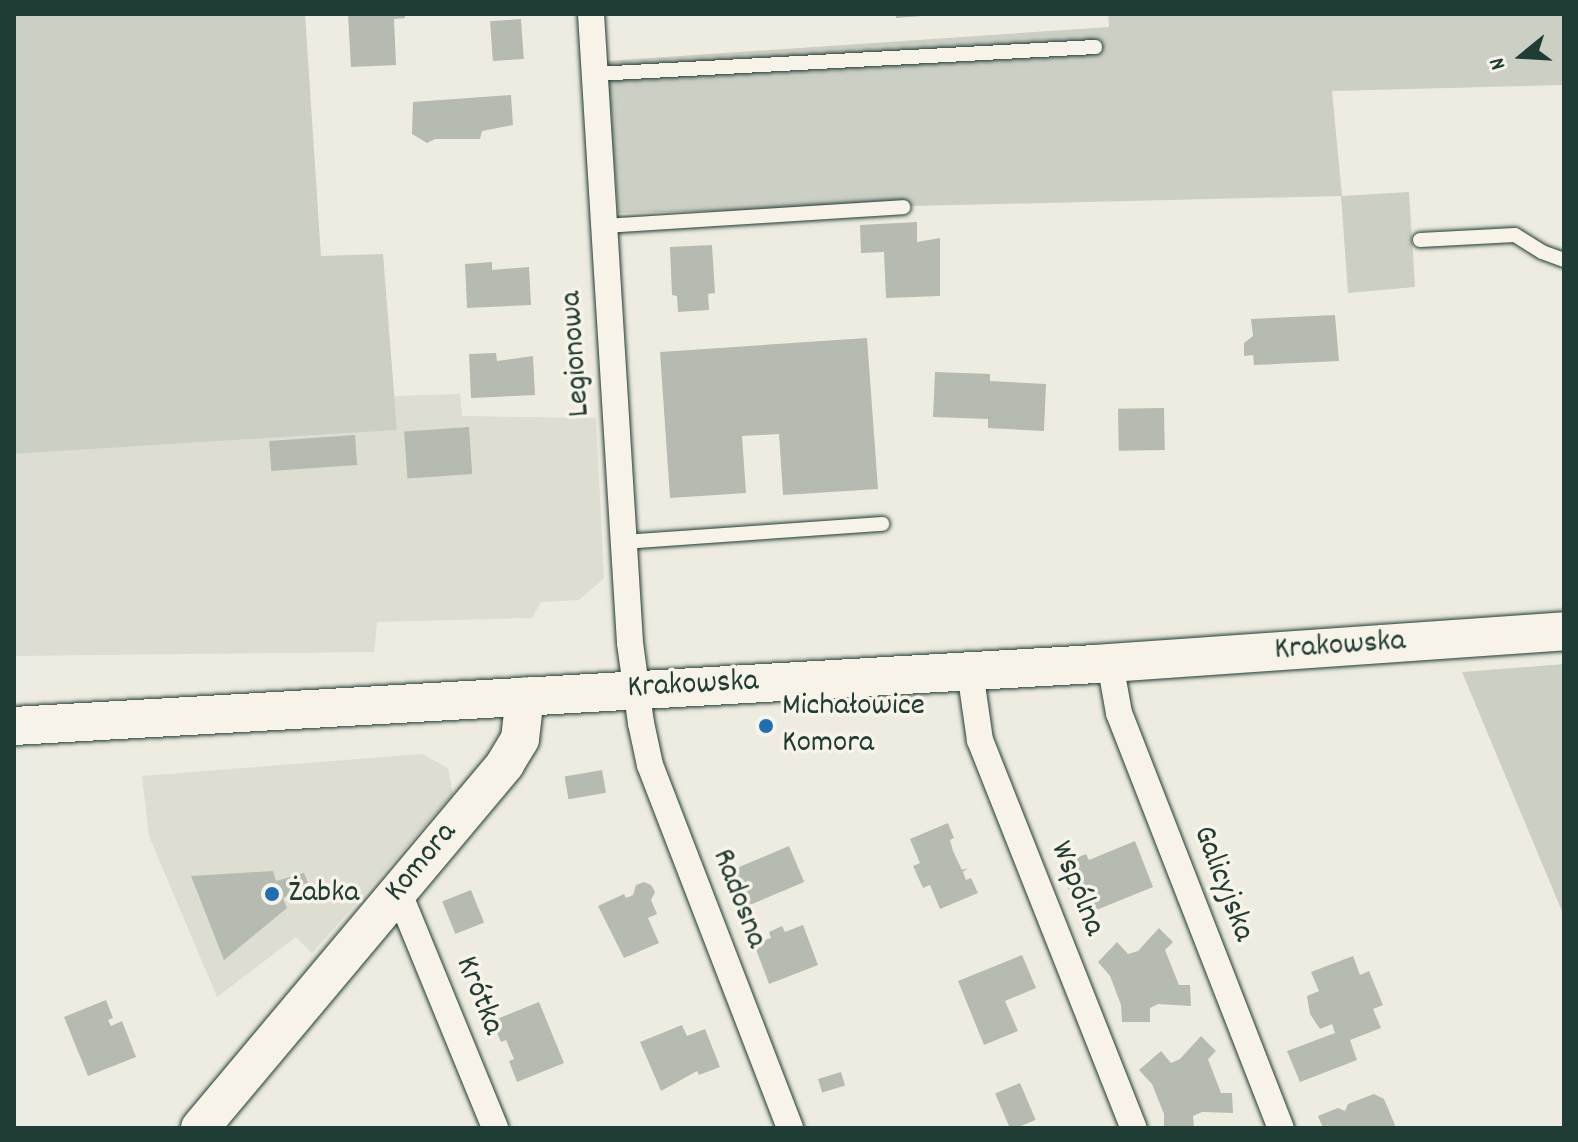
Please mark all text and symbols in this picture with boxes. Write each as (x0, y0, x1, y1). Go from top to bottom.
north arrow (1482, 16, 1562, 96)
text: N (1482, 54, 1515, 74)
street label: Legionowa (553, 290, 601, 418)
street label: Krakowska (1273, 623, 1407, 671)
street label: Krakowska (626, 663, 760, 709)
place label: Michałowice Komora (782, 689, 925, 764)
marker: Michałowice Komora (757, 717, 775, 735)
street label: Komora (378, 815, 466, 911)
street label: Galicyjska (1182, 821, 1262, 947)
street label: Wspólna (1040, 836, 1112, 942)
street label: Radosna (702, 844, 774, 954)
place label: Żabka (288, 875, 359, 913)
marker: Żabka (263, 885, 281, 903)
street label: Krótka (445, 951, 511, 1041)

